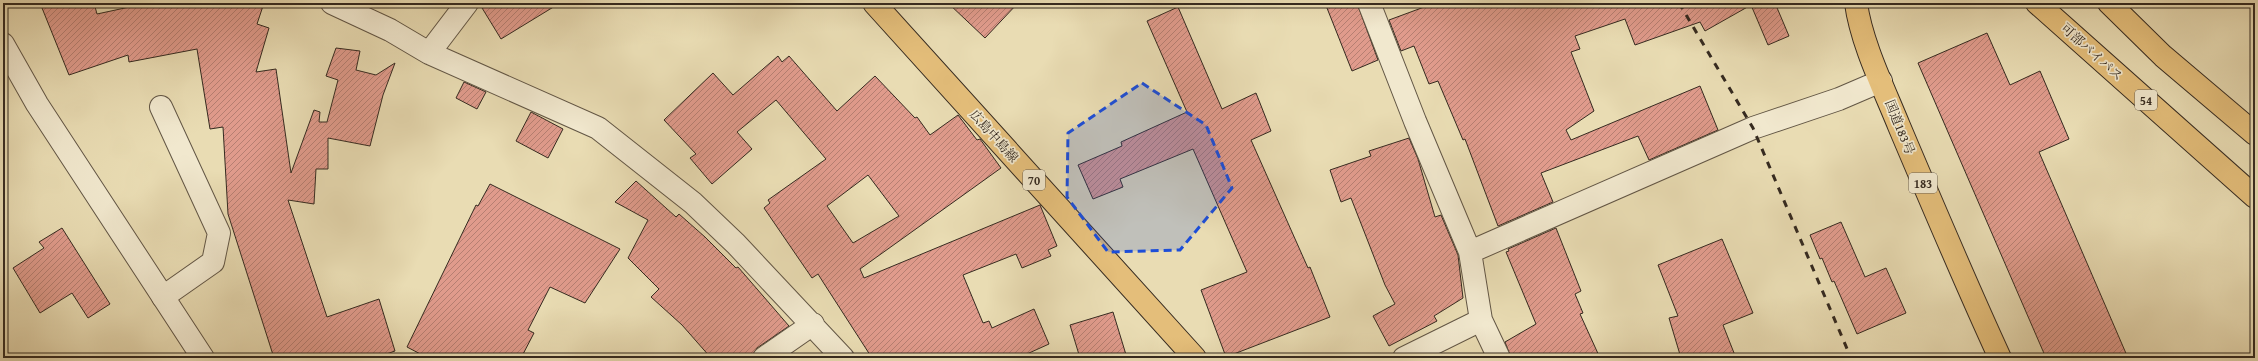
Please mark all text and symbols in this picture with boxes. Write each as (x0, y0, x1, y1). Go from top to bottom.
street label: 可部バイパス (2057, 19, 2127, 85)
road number: 54 (2135, 90, 2157, 110)
street label: 国道183号 (1880, 97, 1920, 157)
street label: 広島中島線 (965, 105, 1023, 167)
road number: 70 (1023, 170, 1045, 190)
road number: 183 (1909, 173, 1937, 193)

